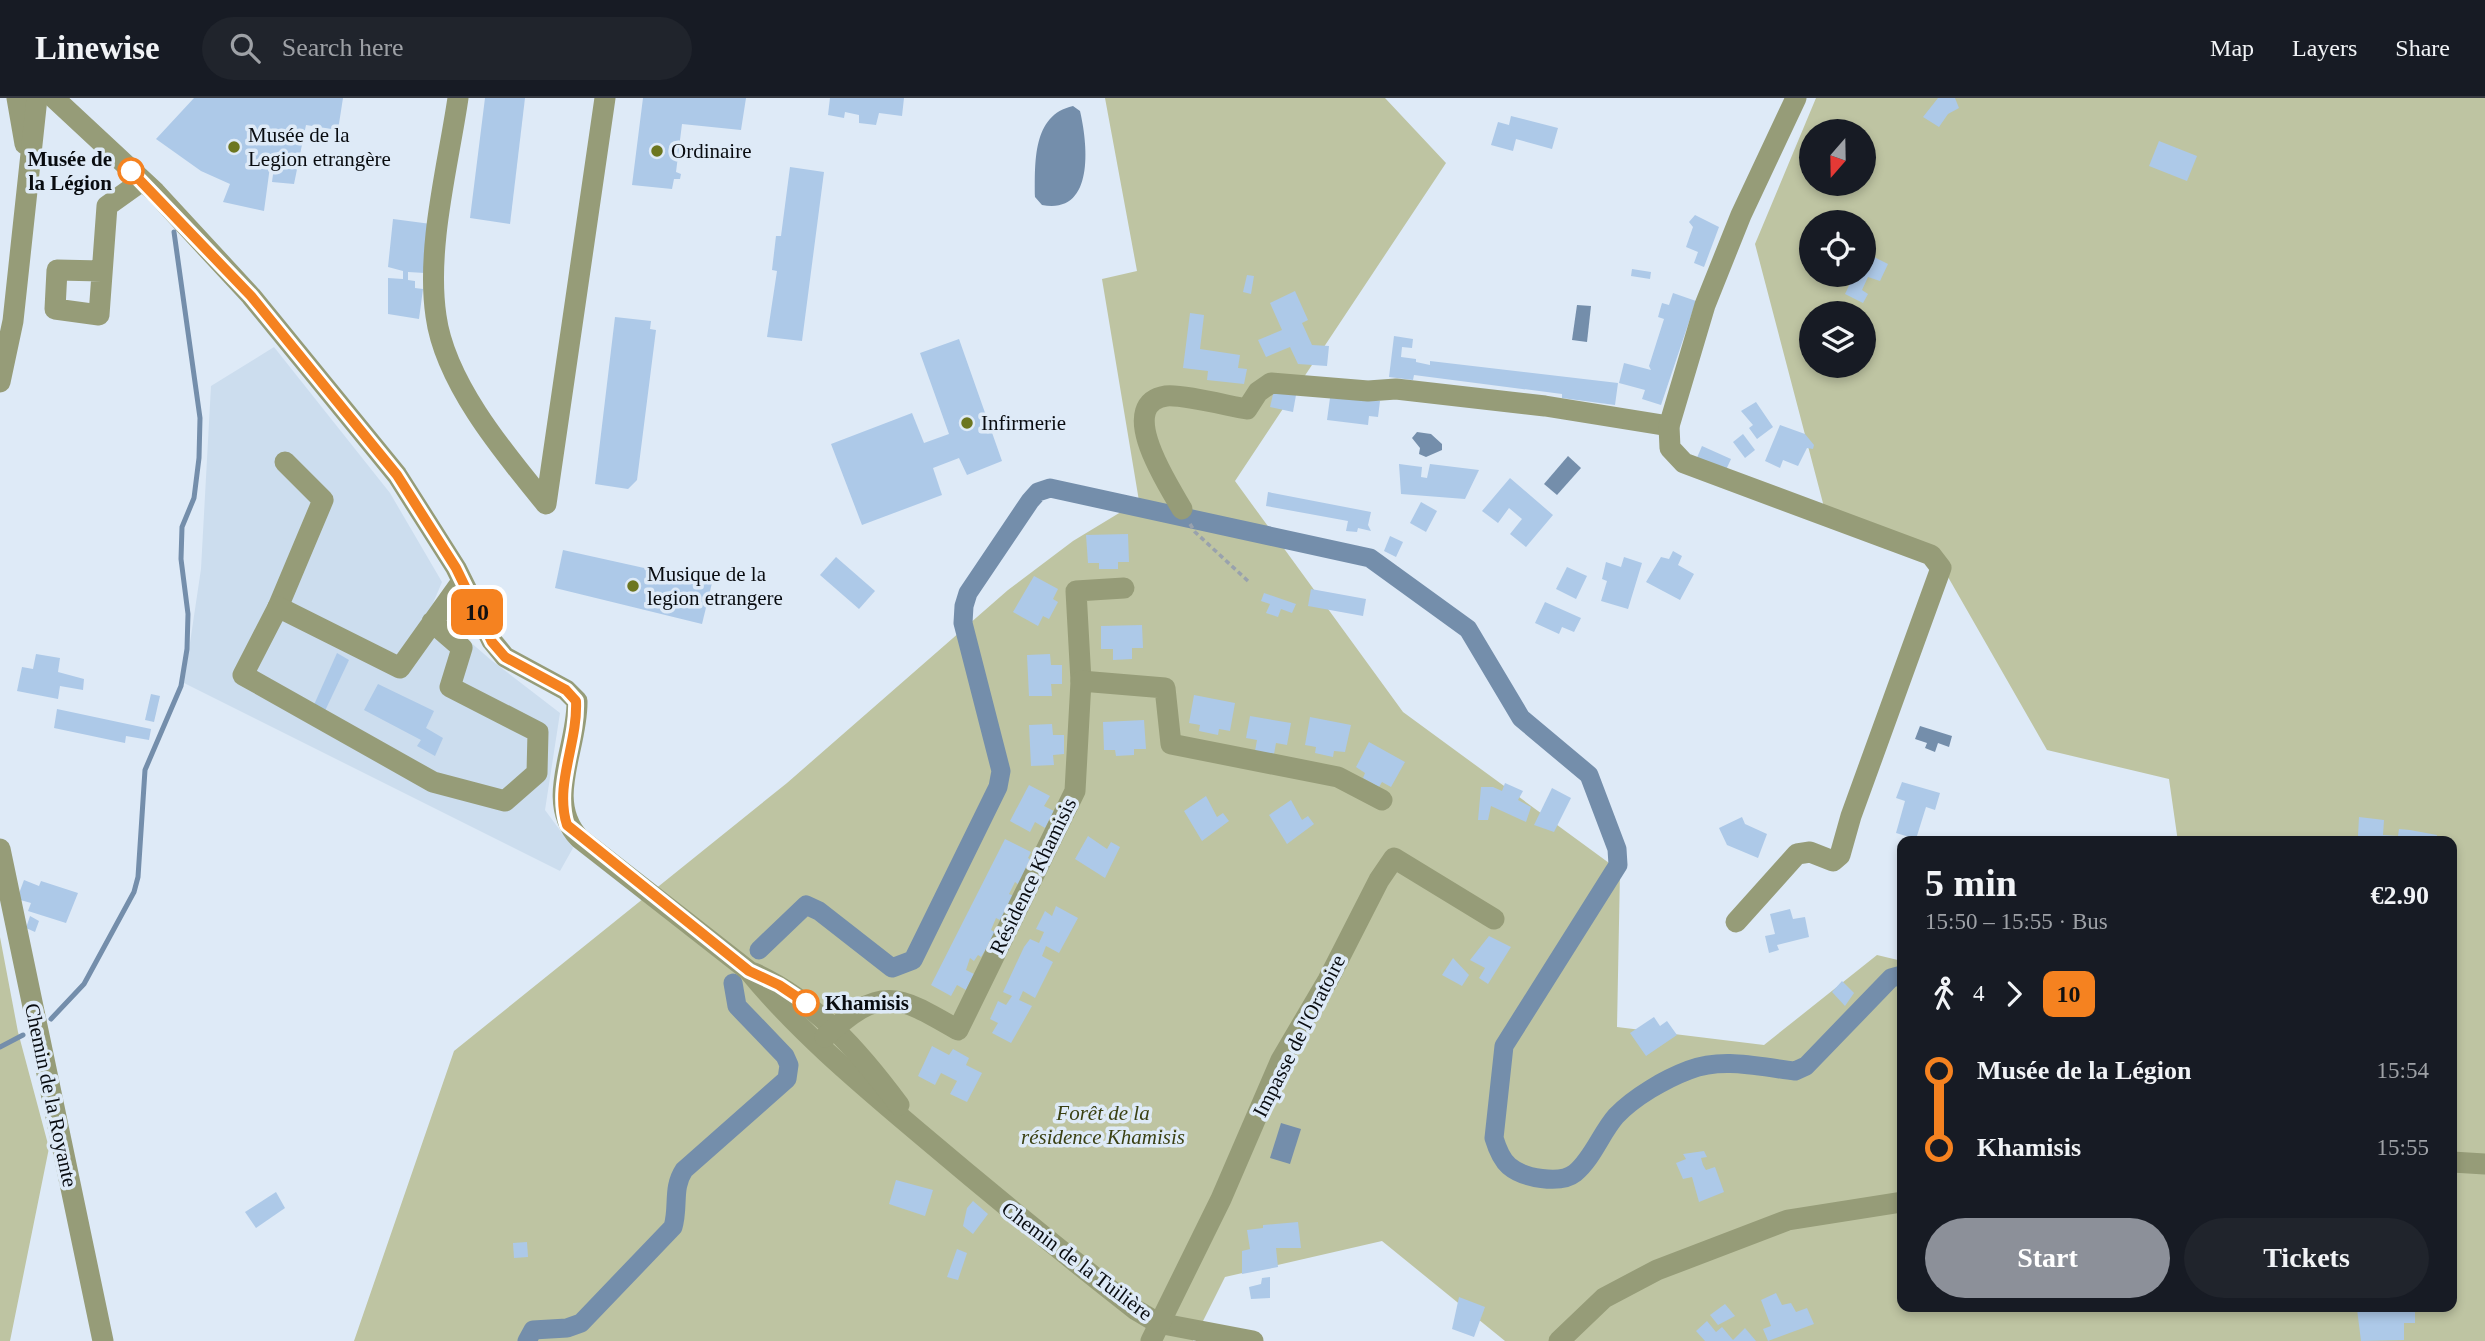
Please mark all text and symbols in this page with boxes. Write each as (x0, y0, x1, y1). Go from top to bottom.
search box (202, 17, 692, 80)
icon: search (226, 29, 264, 67)
text: Linewise (35, 30, 160, 66)
text: Search here (282, 33, 404, 62)
text: Map (2210, 35, 2254, 61)
text: Layers (2292, 35, 2357, 61)
text: Share (2395, 35, 2450, 61)
north arrow (1799, 119, 1876, 196)
map controls (1799, 119, 1876, 378)
place label: Musée de la Legion etrangère (248, 123, 391, 171)
marker: Musée de la Legion etrangère (226, 139, 242, 155)
place label: Ordinaire (671, 139, 751, 163)
marker: Ordinaire (649, 143, 665, 159)
place label: Musée de la Légion (27, 147, 112, 195)
marker: Musée de la Légion (118, 158, 144, 184)
button: locate (1799, 210, 1876, 287)
button: layers (1799, 301, 1876, 378)
place label: Infirmerie (981, 411, 1066, 435)
marker: Infirmerie (959, 415, 975, 431)
place label: Musique de la legion etrangere (647, 562, 783, 610)
marker: Musique de la legion etrangere (625, 578, 641, 594)
line badge: 10 (446, 589, 508, 635)
text: 10 (465, 599, 489, 625)
street label: Résidence Khamisis (985, 794, 1081, 958)
text: 5 min (1925, 862, 2017, 904)
text: €2.90 (2371, 881, 2429, 910)
text: 15:50 – 15:55 · Bus (1925, 909, 2108, 934)
street label: Impasse de l'Oratoire (1248, 951, 1350, 1121)
icon: walk (1925, 975, 1963, 1013)
icon: forward (1995, 975, 2033, 1013)
text: 4 (1973, 981, 1985, 1006)
text: 10 (2057, 981, 2081, 1007)
marker: Khamisis (793, 990, 819, 1016)
place label: Khamisis (825, 991, 909, 1015)
street label: Chemin de la Royante (20, 1001, 82, 1189)
text: Musée de la Légion (1977, 1056, 2192, 1085)
text: 15:54 (2377, 1058, 2429, 1083)
park label: Forêt de la résidence Khamisis (1021, 1101, 1185, 1149)
text: Khamisis (1977, 1133, 2081, 1162)
text: 15:55 (2377, 1135, 2429, 1160)
street label: Chemin de la Tuilière (997, 1196, 1157, 1326)
button: Start (1925, 1218, 2170, 1298)
button: Tickets (2184, 1218, 2429, 1298)

